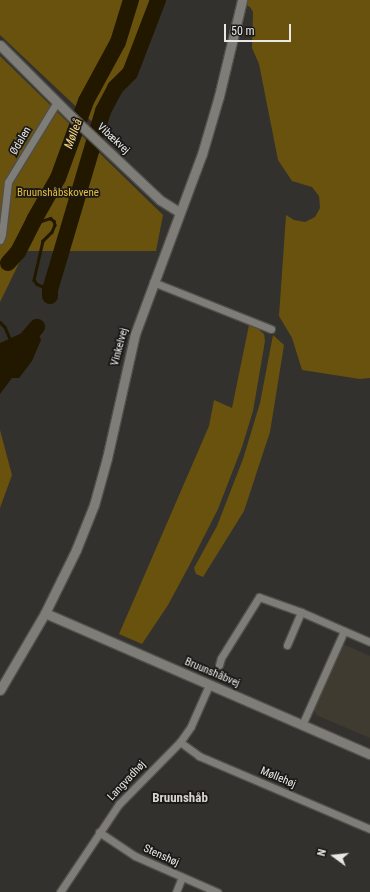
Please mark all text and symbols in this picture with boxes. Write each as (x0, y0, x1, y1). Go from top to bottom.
scale bar (226, 16, 293, 42)
text: 50 m (231, 24, 255, 38)
water label: Mølleå (62, 117, 86, 151)
street label: Vibækvej (94, 121, 132, 157)
street label: Ødalen (8, 125, 34, 157)
park label: Bruunshåbskovene (17, 186, 99, 200)
street label: Vinkelvej (109, 327, 131, 367)
street label: Bruunshåbvej (182, 655, 242, 691)
street label: Langvadhøj (105, 758, 149, 804)
street label: Møllehøj (258, 765, 298, 791)
district label: Bruunshåb (152, 790, 208, 806)
north arrow (314, 836, 354, 876)
street label: Stenshøj (141, 842, 181, 870)
text: N (315, 848, 329, 858)

